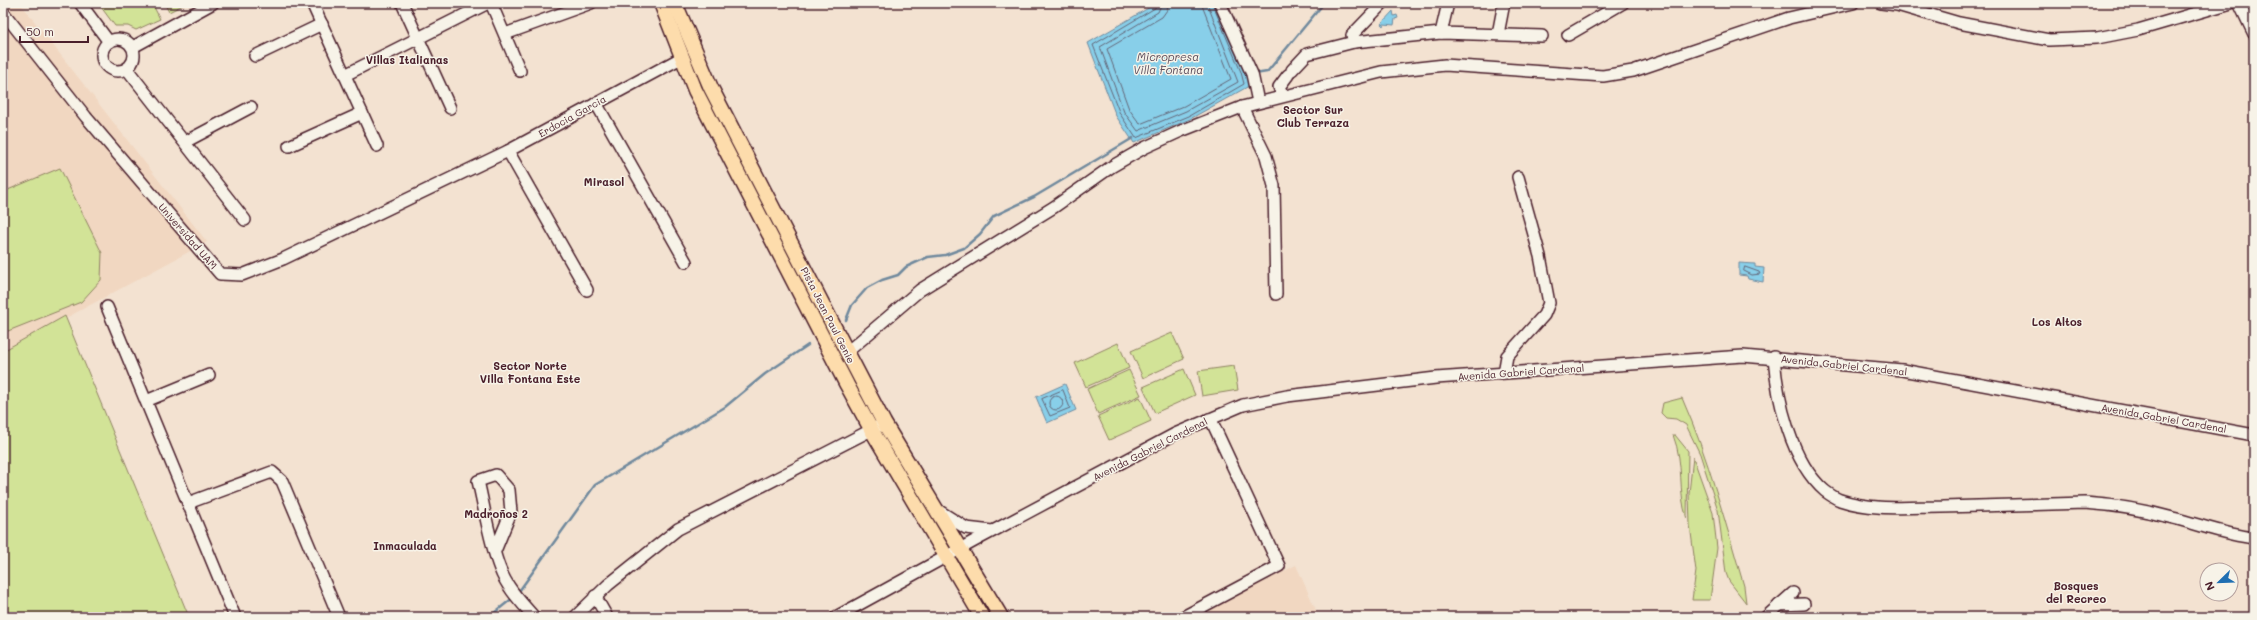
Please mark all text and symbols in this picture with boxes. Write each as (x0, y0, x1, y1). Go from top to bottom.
scale bar (20, 18, 88, 44)
text: 50 m (26, 23, 54, 39)
water label: Micropresa Villa Fontana (1133, 49, 1203, 77)
district label: Villas Italianas (366, 52, 449, 67)
street label: Erdocia Garcia (536, 92, 608, 140)
district label: Sector Sur Club Terraza (1277, 102, 1350, 130)
district label: Mirasol (584, 174, 624, 189)
street label: Universidad UAM (155, 200, 221, 272)
street label: Pista Jean Paul Genie (798, 264, 858, 366)
district label: Los Altos (2032, 314, 2083, 329)
street label: Avenida Gabriel Cardenal (1780, 351, 1908, 379)
district label: Sector Norte Villa Fontana Este (480, 358, 581, 386)
street label: Avenida Gabriel Cardenal (1457, 361, 1585, 383)
street label: Avenida Gabriel Cardenal (2100, 400, 2228, 436)
street label: Avenida Gabriel Cardenal (1090, 414, 1210, 484)
district label: Madroños 2 (464, 506, 528, 521)
district label: Inmaculada (373, 538, 437, 553)
north arrow (2199, 562, 2239, 602)
district label: Bosques del Recreo (2046, 578, 2106, 606)
text: N (2201, 579, 2218, 593)

